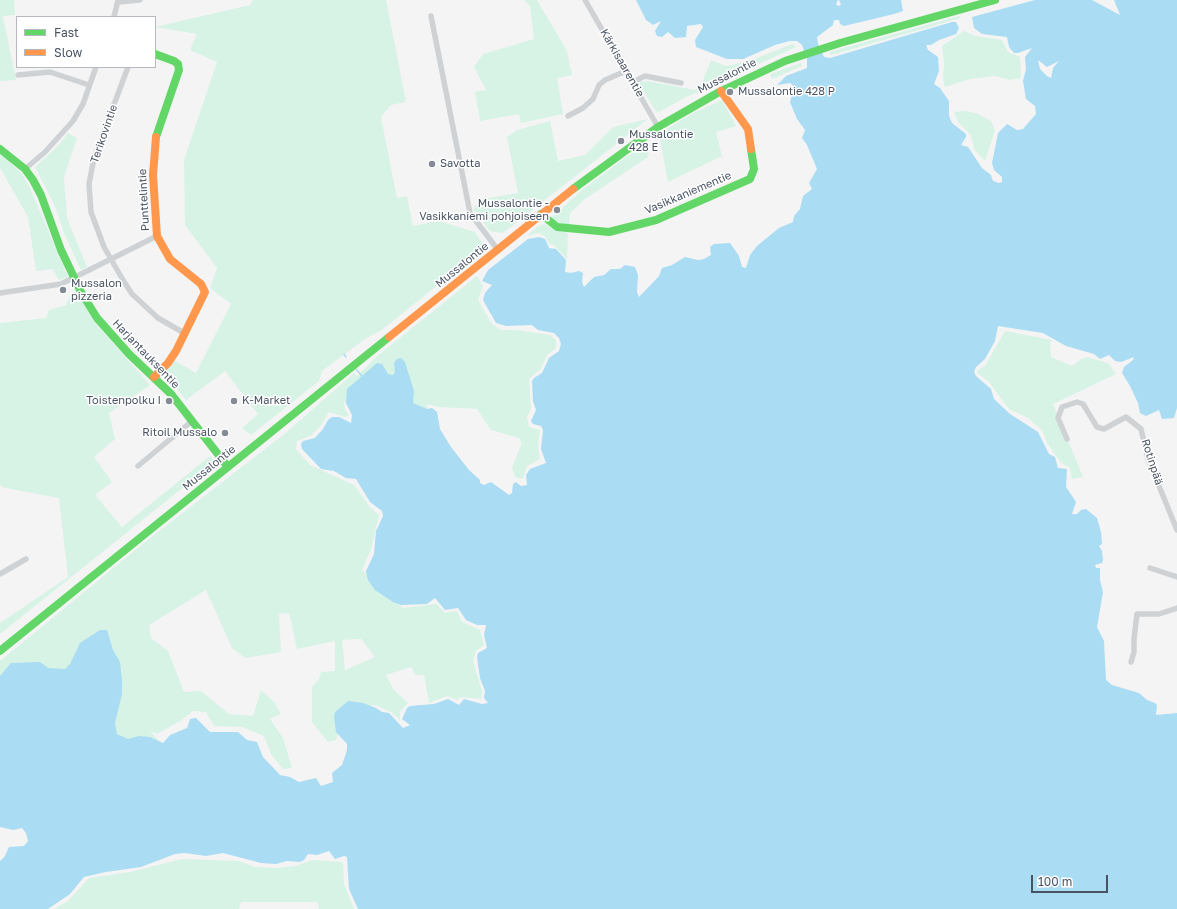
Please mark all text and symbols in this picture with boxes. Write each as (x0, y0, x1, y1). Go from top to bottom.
legend (16, 16, 156, 68)
text: Fast (54, 25, 79, 40)
street label: Kärkisaarentie (597, 27, 647, 99)
text: Slow (54, 45, 82, 60)
street label: Mussalontie (695, 56, 759, 96)
place label: Mussalontie 428 P (738, 85, 835, 99)
marker: Mussalontie 428 P (725, 87, 735, 97)
street label: Terikovintie (88, 103, 120, 165)
place label: Mussalontie 428 E (629, 128, 693, 154)
marker: Mussalontie 428 E (616, 136, 626, 146)
place label: Savotta (440, 157, 480, 171)
marker: Savotta (427, 159, 437, 169)
street label: Punttelintie (136, 168, 152, 232)
street label: Vasikkaniementie (643, 169, 733, 217)
place label: Mussalontie - Vasikkaniemi pohjoiseen (419, 197, 549, 223)
marker: Mussalontie - Vasikkaniemi pohjoiseen (552, 205, 562, 215)
street label: Mussalontie (433, 240, 491, 290)
place label: Mussalon pizzeria (71, 277, 122, 303)
marker: Mussalon pizzeria (58, 285, 68, 295)
street label: Harjantauksentie (110, 317, 182, 391)
place label: Toistenpolku I (86, 394, 161, 408)
place label: K-Market (242, 394, 291, 408)
marker: Toistenpolku I (164, 396, 174, 406)
marker: K-Market (229, 396, 239, 406)
place label: Ritoil Mussalo (142, 426, 217, 440)
marker: Ritoil Mussalo (220, 428, 230, 438)
street label: Rotinpää (1138, 437, 1166, 487)
street label: Mussalontie (180, 443, 238, 493)
scale bar (1033, 867, 1110, 893)
text: 100 m (1038, 874, 1072, 889)

